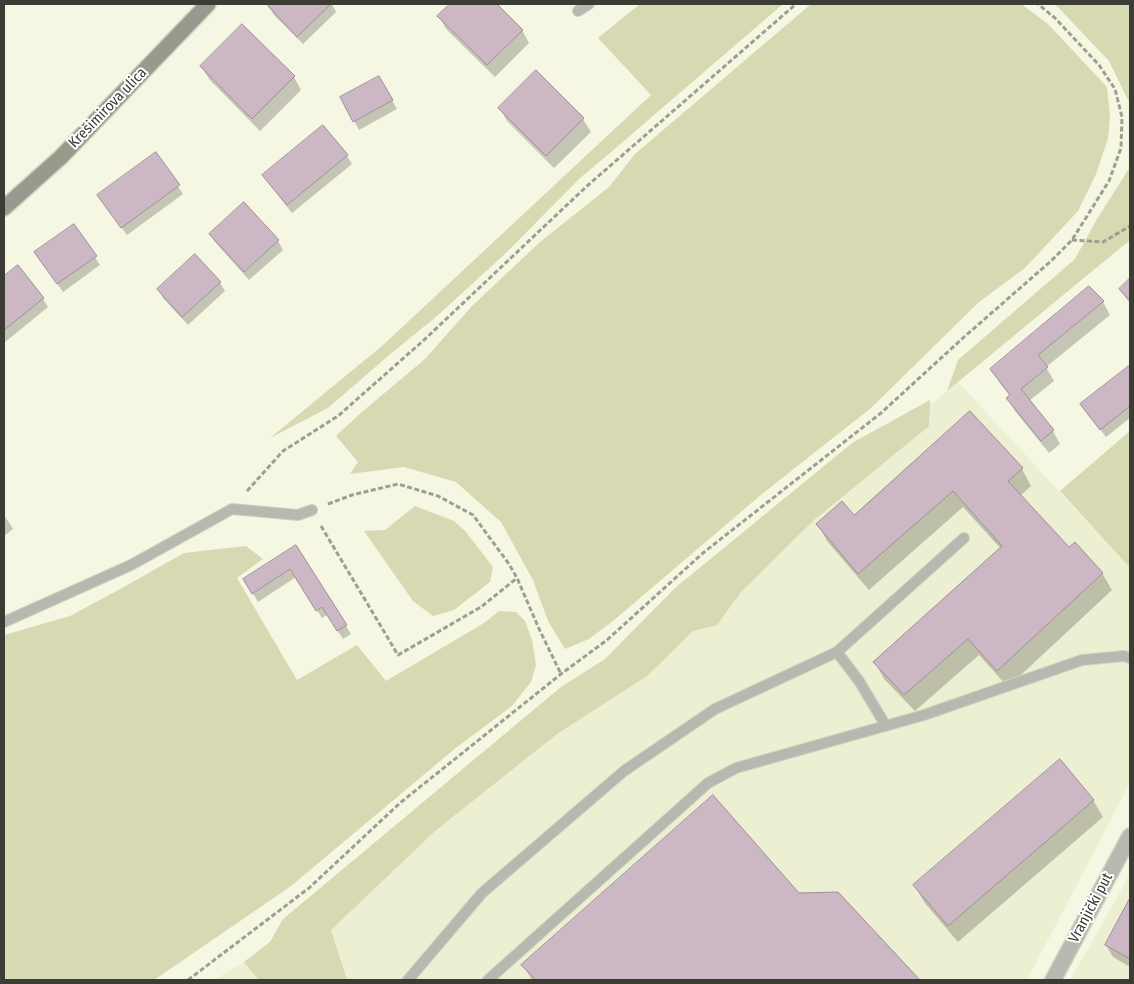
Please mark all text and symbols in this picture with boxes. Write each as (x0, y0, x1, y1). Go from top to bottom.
street label: Krešimirova ulica (65, 64, 151, 152)
street label: Vranjički put (1065, 870, 1117, 946)

